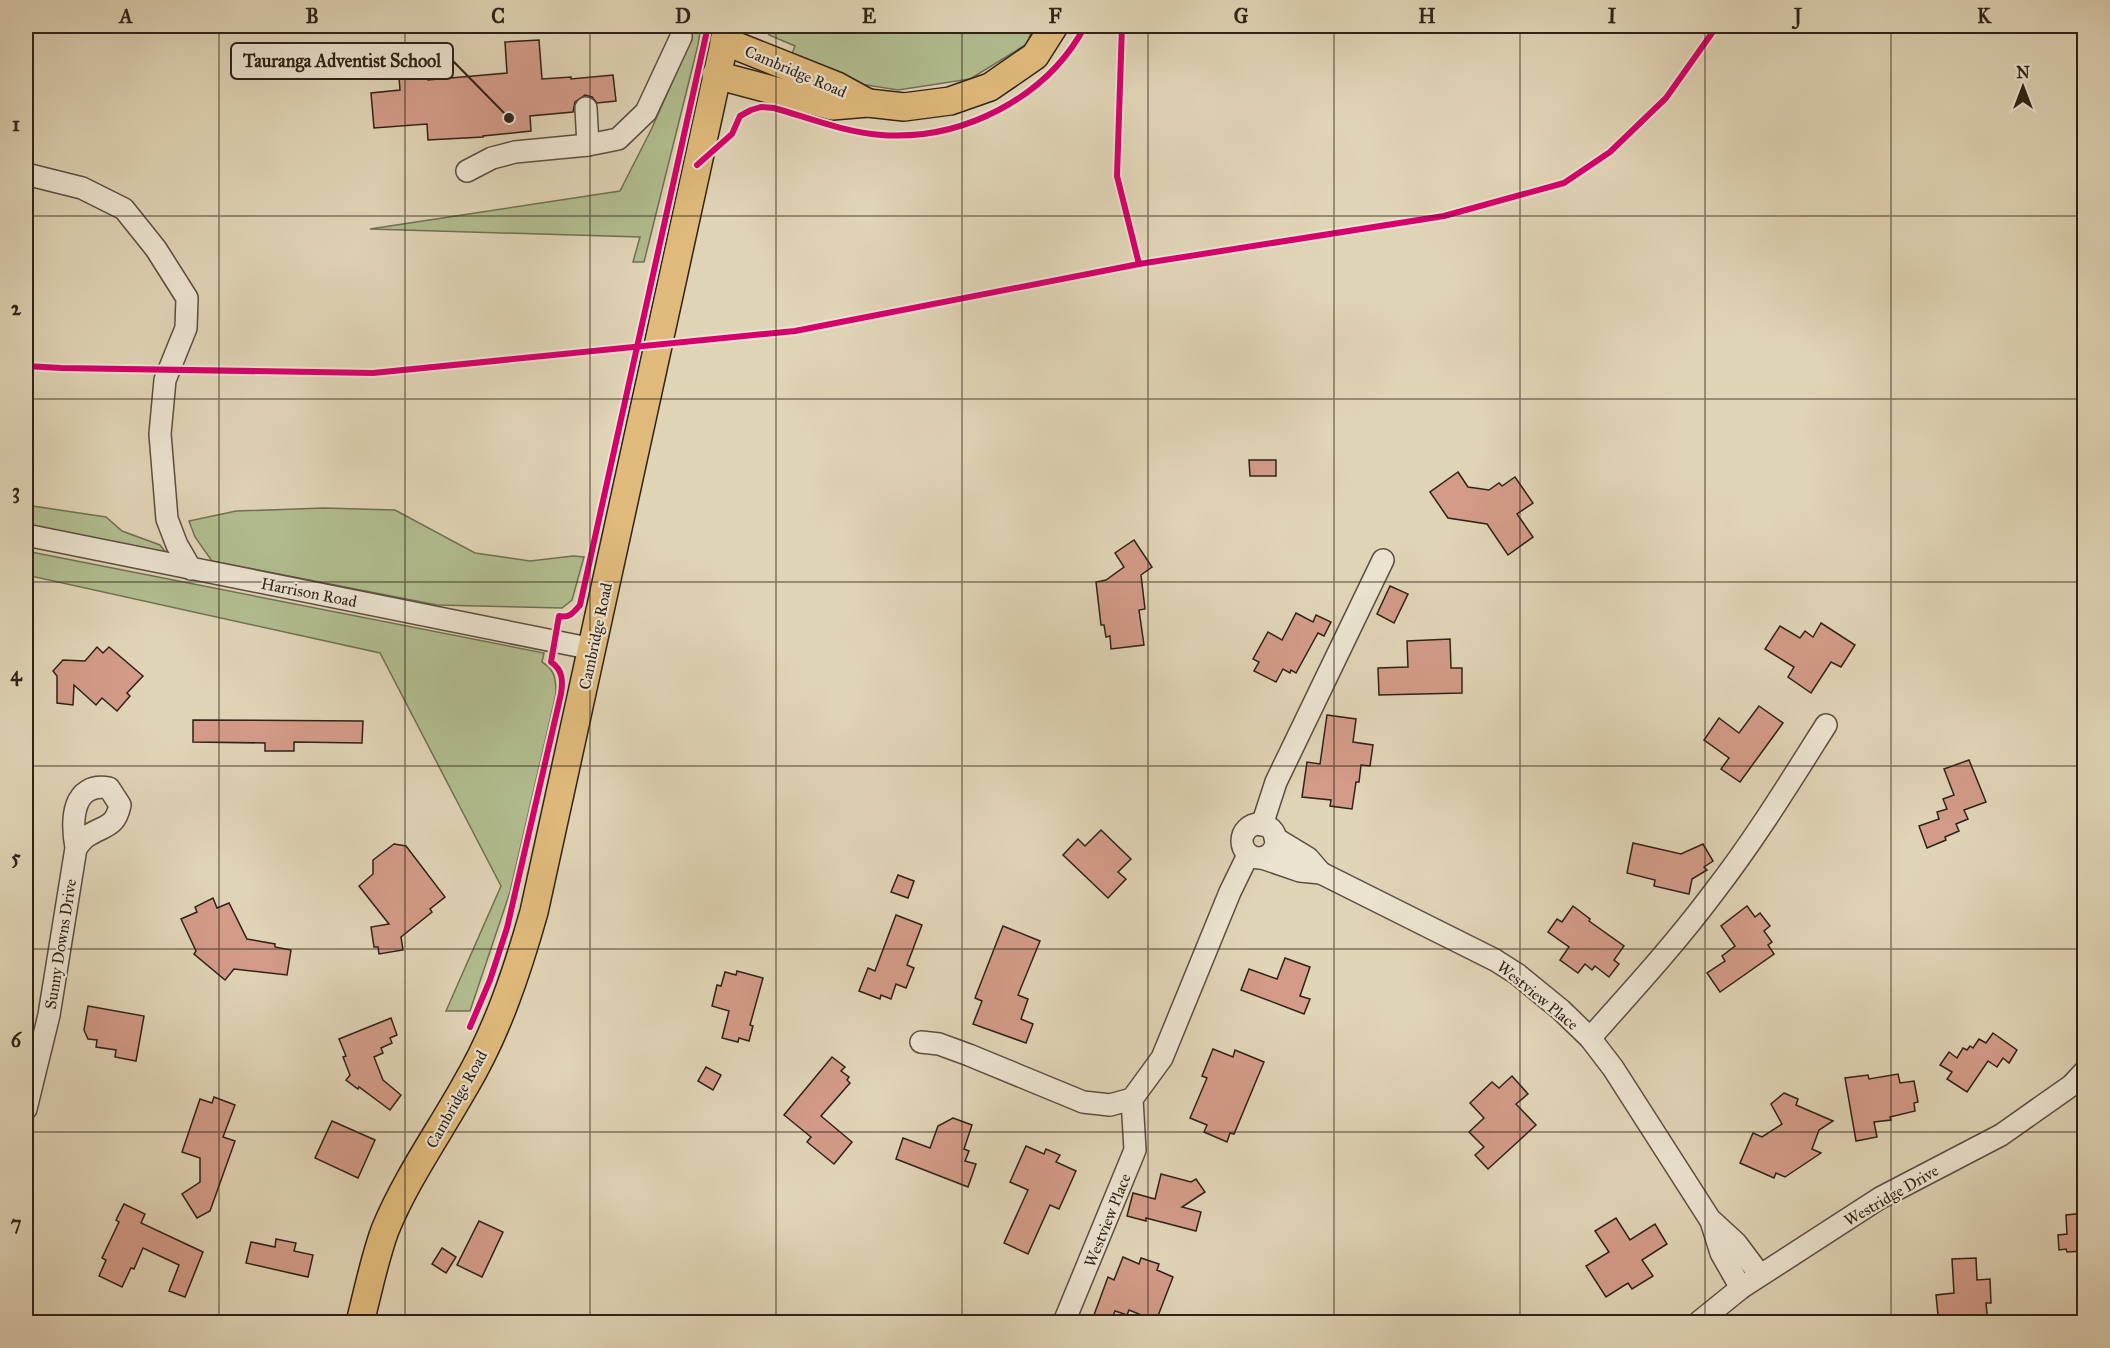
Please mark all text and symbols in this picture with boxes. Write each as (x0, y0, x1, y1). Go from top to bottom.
text: A (117, 4, 133, 28)
text: B (305, 4, 319, 28)
text: C (491, 4, 505, 28)
text: D (675, 4, 691, 28)
text: E (862, 4, 877, 28)
text: F (1048, 4, 1062, 28)
text: G (1234, 4, 1249, 28)
text: H (1418, 4, 1436, 28)
text: I (1608, 4, 1617, 28)
text: J (1791, 4, 1803, 30)
text: K (1977, 4, 1992, 28)
street label: Cambridge Road (742, 41, 850, 102)
callout: Tauranga Adventist School (231, 43, 453, 79)
text: Tauranga Adventist School (242, 50, 442, 73)
north arrow (1993, 57, 2053, 117)
text: N (2016, 63, 2030, 82)
text: 1 (12, 112, 20, 136)
text: 2 (11, 296, 22, 320)
text: 3 (12, 479, 20, 504)
street label: Harrison Road (259, 574, 358, 611)
street label: Cambridge Road (575, 581, 617, 691)
text: 4 (10, 662, 22, 687)
text: 5 (11, 845, 21, 869)
street label: Sunny Downs Drive (41, 877, 80, 1011)
street label: Westview Place (1493, 957, 1582, 1034)
text: 6 (11, 1028, 23, 1052)
street label: Cambridge Road (422, 1047, 492, 1152)
street label: Westridge Drive (1841, 1161, 1943, 1231)
street label: Westview Place (1080, 1170, 1135, 1270)
text: 7 (11, 1211, 22, 1235)

